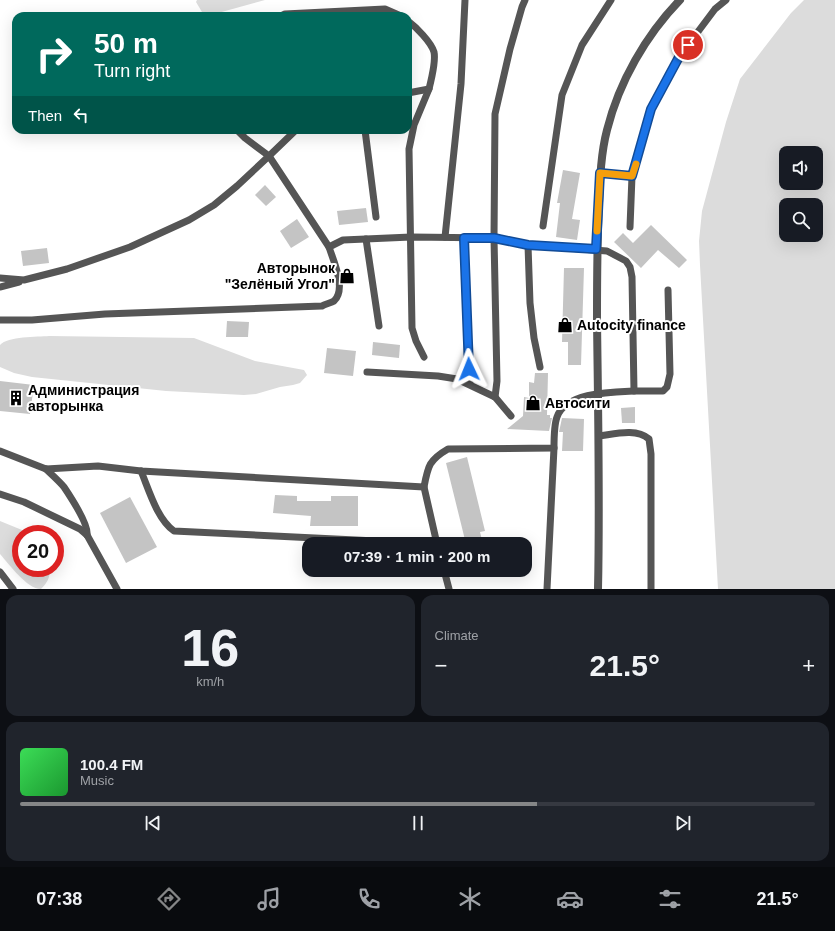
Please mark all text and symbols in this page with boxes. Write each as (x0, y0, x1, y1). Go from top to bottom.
icon: right (28, 28, 80, 80)
text: 50 m (94, 28, 158, 59)
pin (671, 28, 705, 62)
icon: arrive (677, 34, 699, 56)
text: Turn right (94, 61, 170, 81)
icon: left (70, 104, 92, 126)
text: Then (28, 107, 62, 124)
map controls (779, 146, 823, 242)
button: sound (779, 146, 823, 190)
button: search (779, 198, 823, 242)
place label: Авторынок "Зелёный Угол" (225, 260, 336, 292)
shop icon: Авторынок "Зелёный Угол" (338, 267, 356, 285)
shop icon: Autocity finance (556, 316, 574, 334)
place label: Autocity finance (577, 317, 686, 333)
position arrow (448, 348, 490, 390)
place label: Администрация авторынка (28, 382, 139, 414)
building icon: Администрация авторынка (7, 389, 25, 407)
shop icon: Автосити (524, 394, 542, 412)
place label: Автосити (545, 395, 610, 411)
speed limit sign: 20 (12, 525, 64, 577)
text: 07:39 · 1 min · 200 m (344, 548, 490, 565)
text: 16 (181, 619, 239, 677)
text: Climate (435, 628, 479, 643)
text: 21.5° (590, 649, 660, 682)
text: − (435, 653, 447, 678)
text: + (802, 653, 815, 678)
text: km/h (196, 674, 224, 689)
text: 100.4 FM (80, 756, 143, 773)
text: Music (80, 773, 114, 788)
icon: previous (142, 812, 164, 834)
icon: pause (407, 812, 429, 834)
icon: next (672, 812, 694, 834)
icon: directions (155, 885, 183, 913)
icon: music (255, 885, 283, 913)
icon: phone (355, 885, 383, 913)
icon: climate (456, 885, 484, 913)
icon: car (556, 885, 584, 913)
icon: filters (656, 885, 684, 913)
text: 07:38 (36, 889, 82, 909)
text: 21.5° (757, 889, 799, 909)

